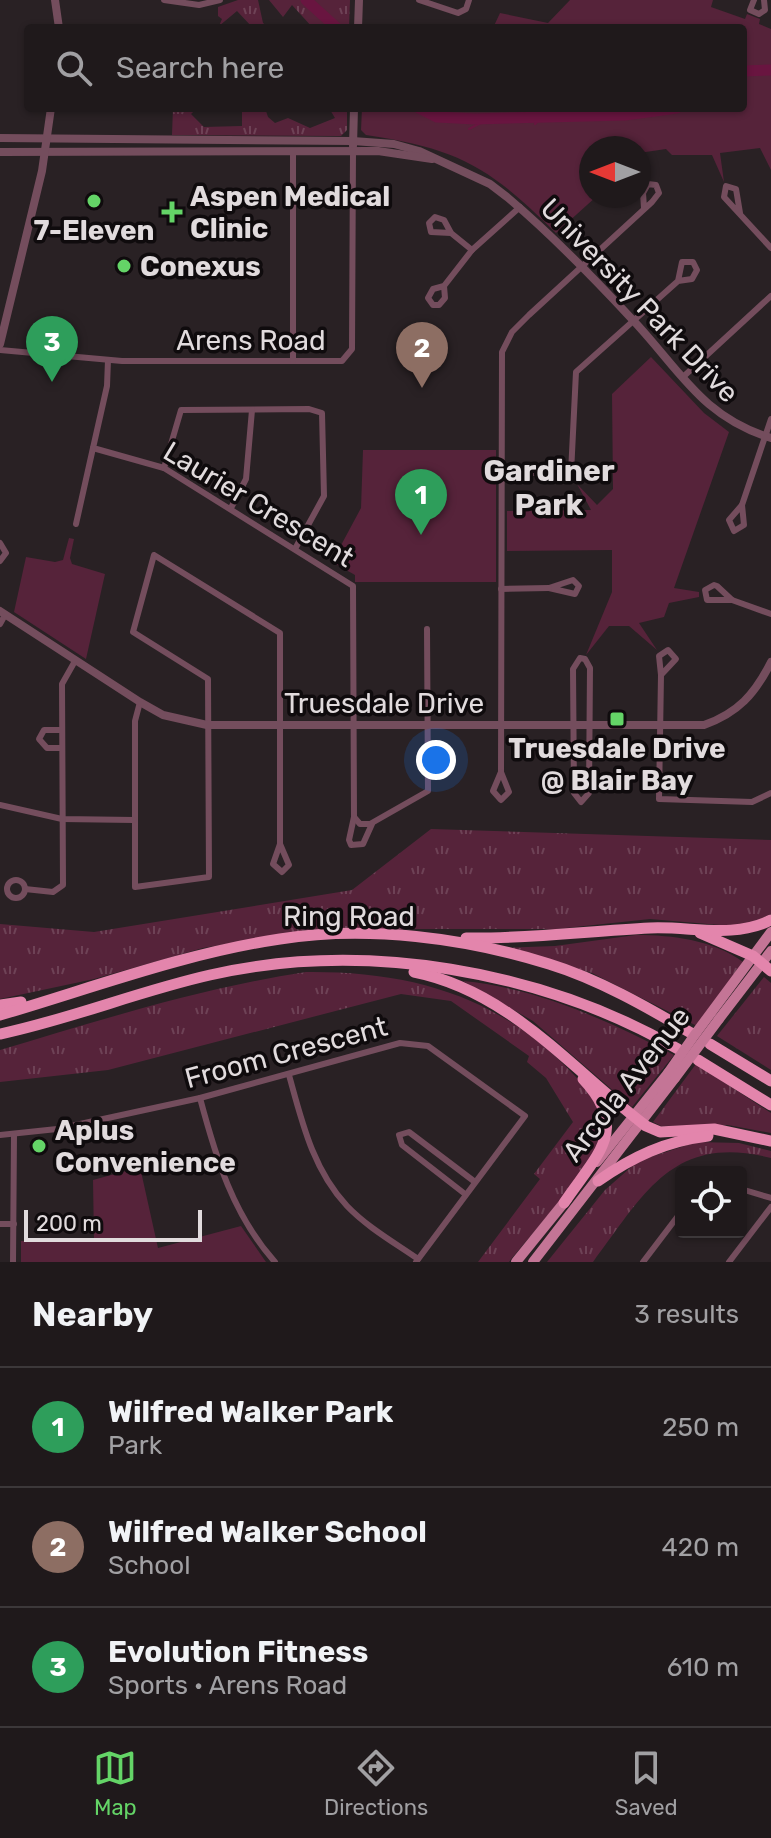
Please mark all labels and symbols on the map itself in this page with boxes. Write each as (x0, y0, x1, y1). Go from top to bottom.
north arrow (579, 136, 651, 208)
place label: Aspen Medical Clinic (190, 180, 390, 245)
marker: 7-Eleven (85, 192, 103, 210)
street label: University Park Drive (534, 192, 745, 409)
marker: Aspen Medical Clinic (161, 201, 183, 223)
place label: 7-Eleven (33, 214, 155, 247)
place label: Conexus (140, 250, 261, 283)
marker: Conexus (115, 257, 133, 275)
pin: 3 (26, 316, 78, 382)
pin: 2 (396, 322, 448, 388)
street label: Arens Road (176, 324, 326, 357)
street label: Laurier Crescent (158, 435, 360, 574)
district label: Gardiner Park (483, 453, 615, 523)
pin: 1 (395, 469, 447, 535)
street label: Truesdale Drive (284, 687, 484, 720)
marker: Truesdale Drive @ Blair Bay (608, 710, 626, 728)
place label: Truesdale Drive @ Blair Bay (508, 732, 726, 797)
your location (416, 740, 456, 780)
street label: Ring Road (283, 900, 415, 933)
street label: Arcola Avenue (556, 1000, 697, 1168)
street label: Froom Crescent (181, 1010, 391, 1095)
place label: Aplus Convenience (55, 1114, 236, 1179)
marker: Aplus Convenience (30, 1137, 48, 1155)
scale bar (24, 1206, 202, 1242)

